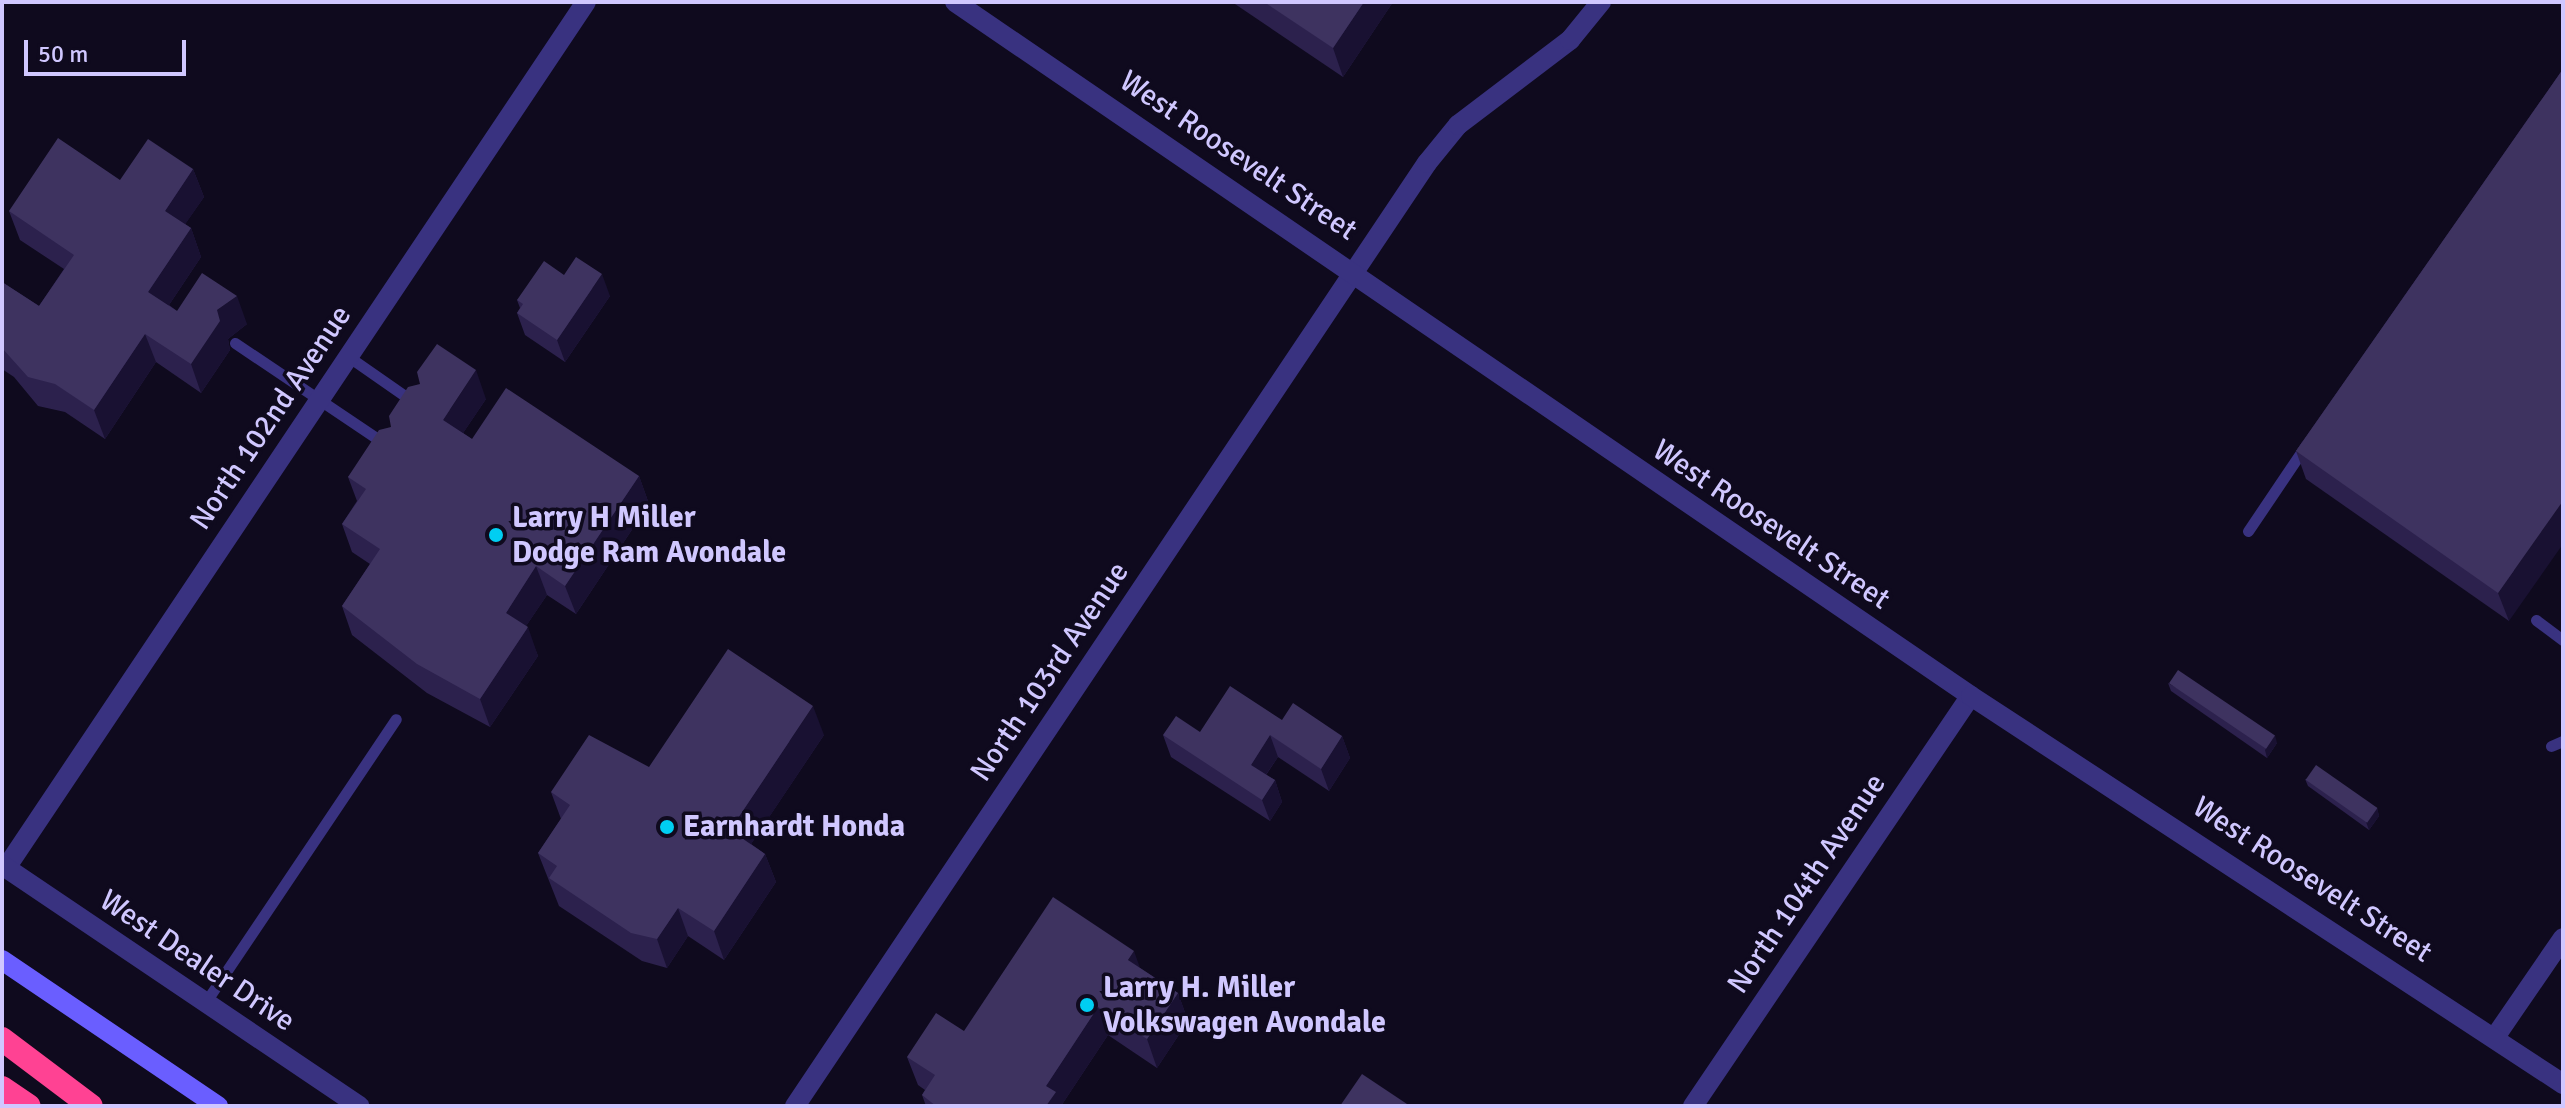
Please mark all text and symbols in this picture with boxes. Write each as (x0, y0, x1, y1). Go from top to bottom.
scale bar (28, 24, 190, 74)
text: 50 m (38, 39, 88, 69)
street label: West Roosevelt Street (1113, 63, 1363, 249)
street label: North 102nd Avenue (183, 299, 359, 537)
street label: West Roosevelt Street (1646, 432, 1896, 618)
place label: Larry H Miller Dodge Ram Avondale (512, 500, 786, 570)
marker: Larry H Miller Dodge Ram Avondale (487, 526, 505, 544)
street label: North 103rd Avenue (963, 555, 1137, 789)
street label: North 104th Avenue (1720, 767, 1894, 1001)
street label: West Roosevelt Street (2186, 789, 2438, 971)
place label: Earnhardt Honda (683, 809, 905, 845)
marker: Earnhardt Honda (658, 818, 676, 836)
street label: West Dealer Drive (93, 882, 301, 1040)
place label: Larry H. Miller Volkswagen Avondale (1103, 970, 1386, 1040)
marker: Larry H. Miller Volkswagen Avondale (1078, 996, 1096, 1014)

